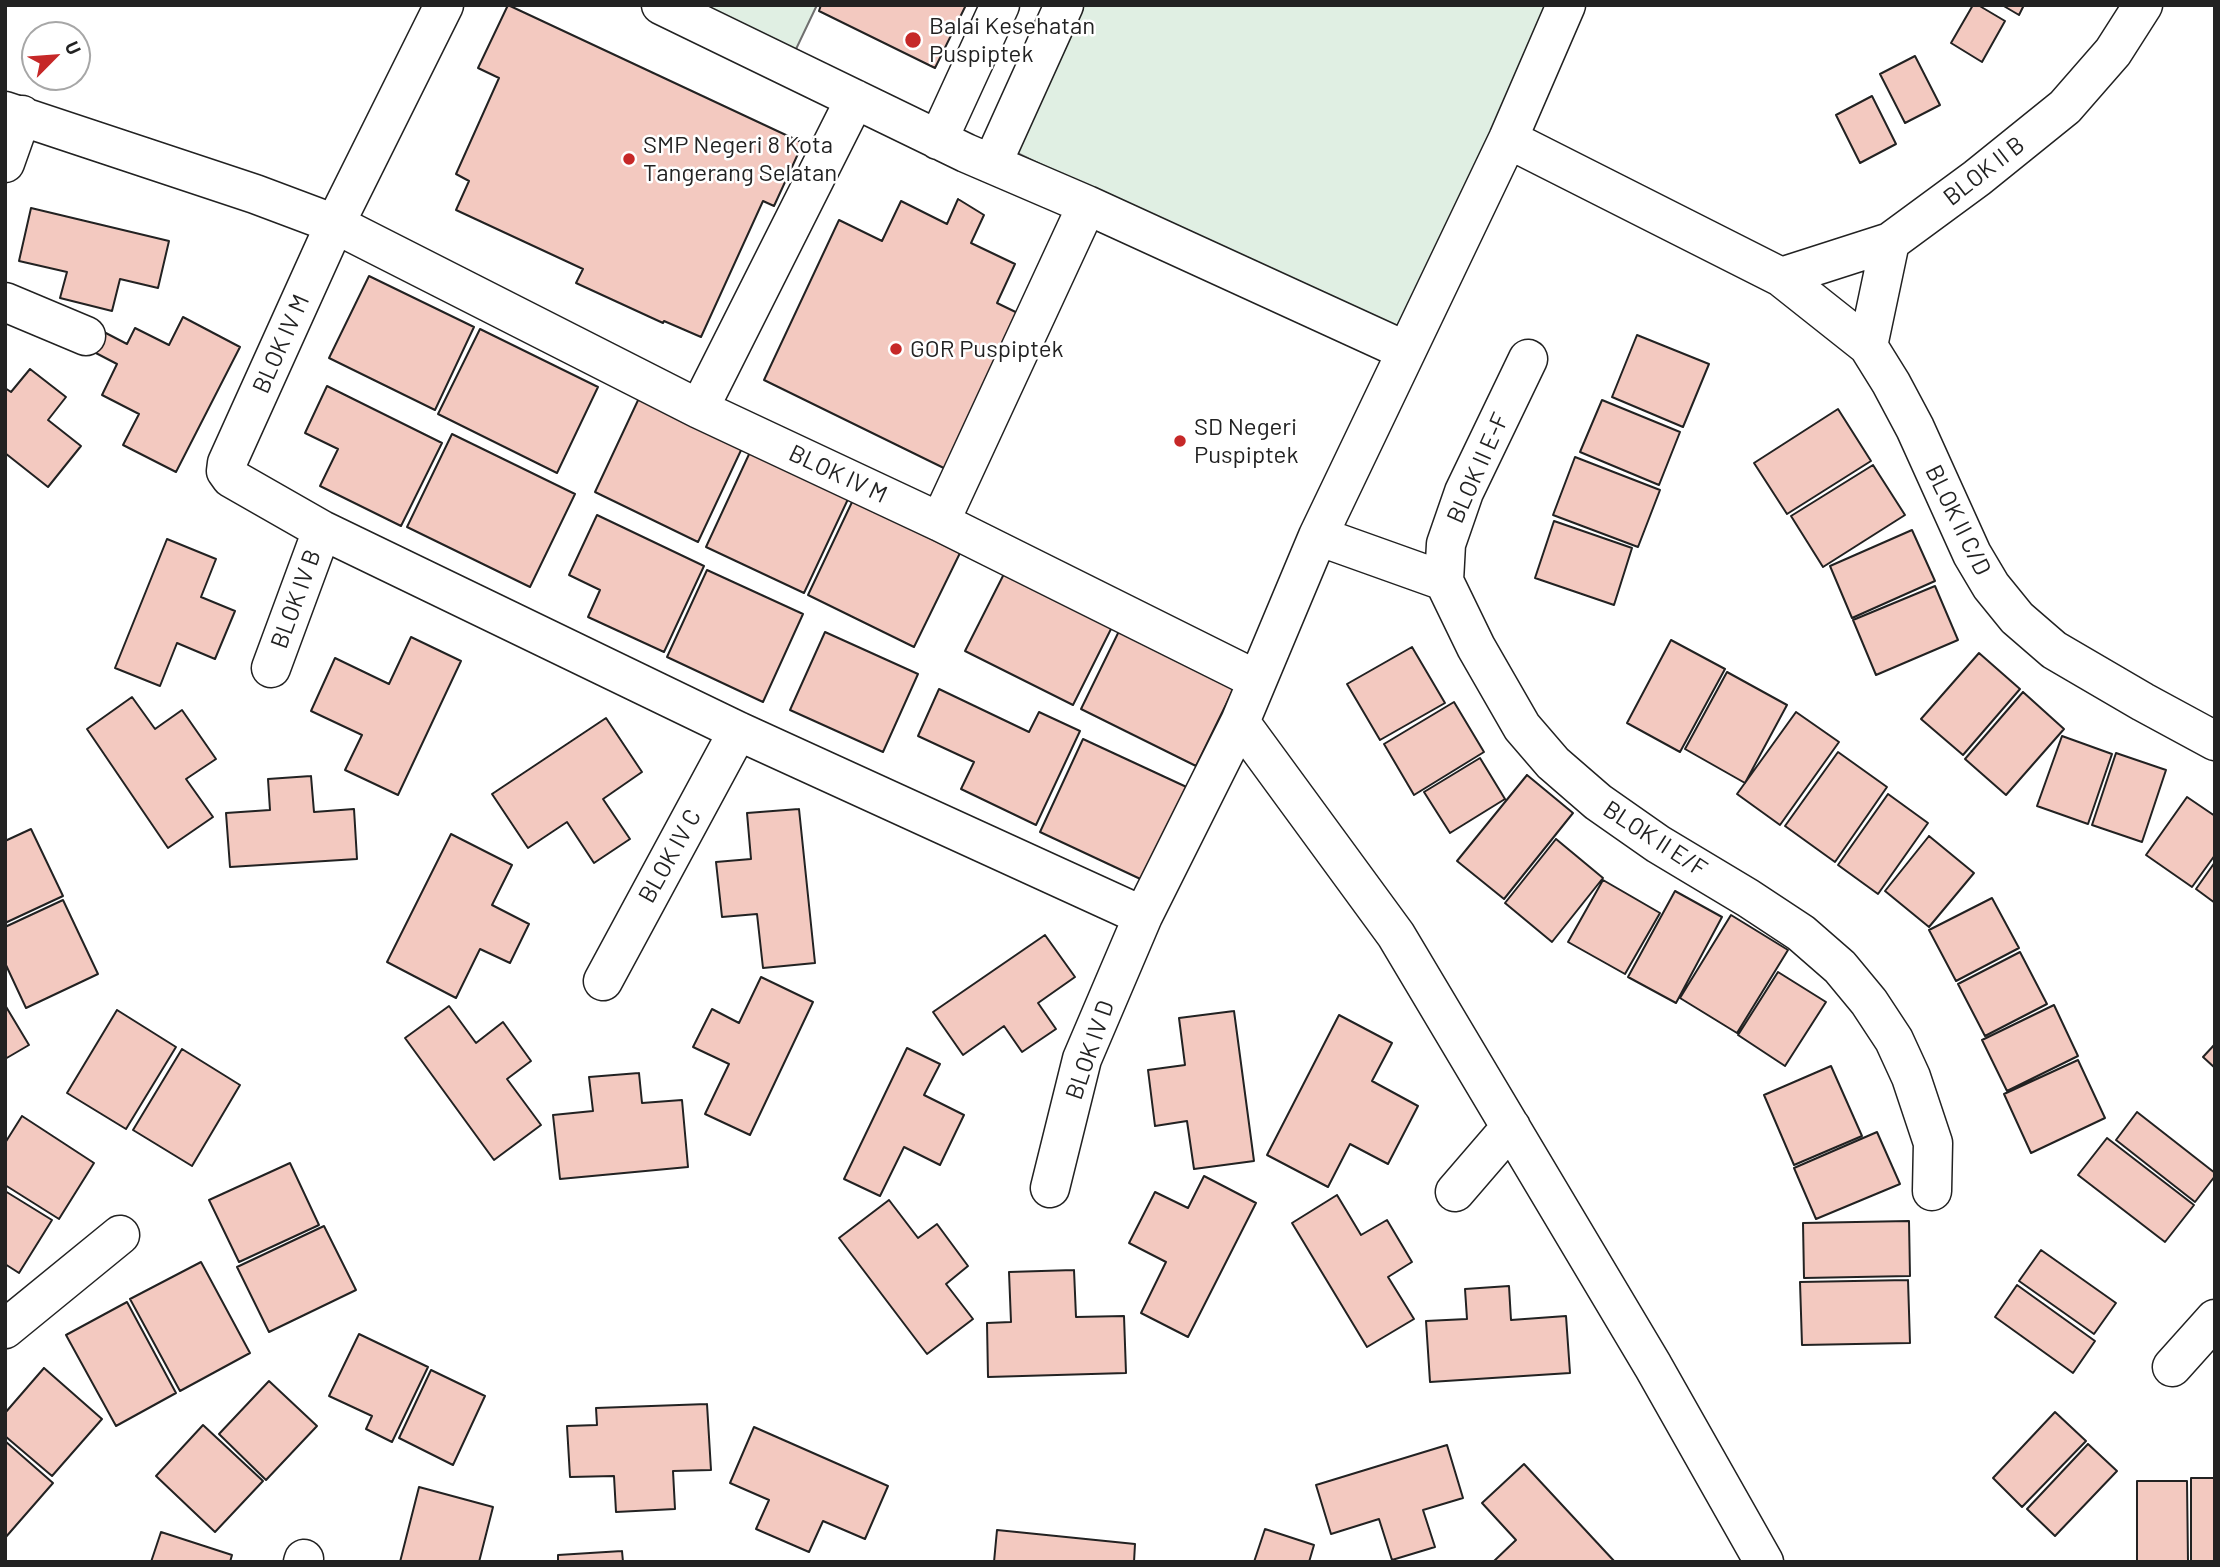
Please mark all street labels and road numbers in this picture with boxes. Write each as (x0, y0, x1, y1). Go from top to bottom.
street label: BLOK II B (1938, 130, 2030, 212)
street label: BLOK IV M (246, 290, 316, 398)
street label: BLOK II E-F (1441, 408, 1515, 528)
street label: BLOK IV M (784, 439, 892, 509)
street label: BLOK II C/D (1919, 460, 1997, 580)
street label: BLOK IV B (265, 546, 327, 652)
street label: BLOK II E/F (1598, 795, 1712, 883)
street label: BLOK IV C (633, 804, 707, 908)
street label: BLOK IV D (1060, 997, 1120, 1103)

